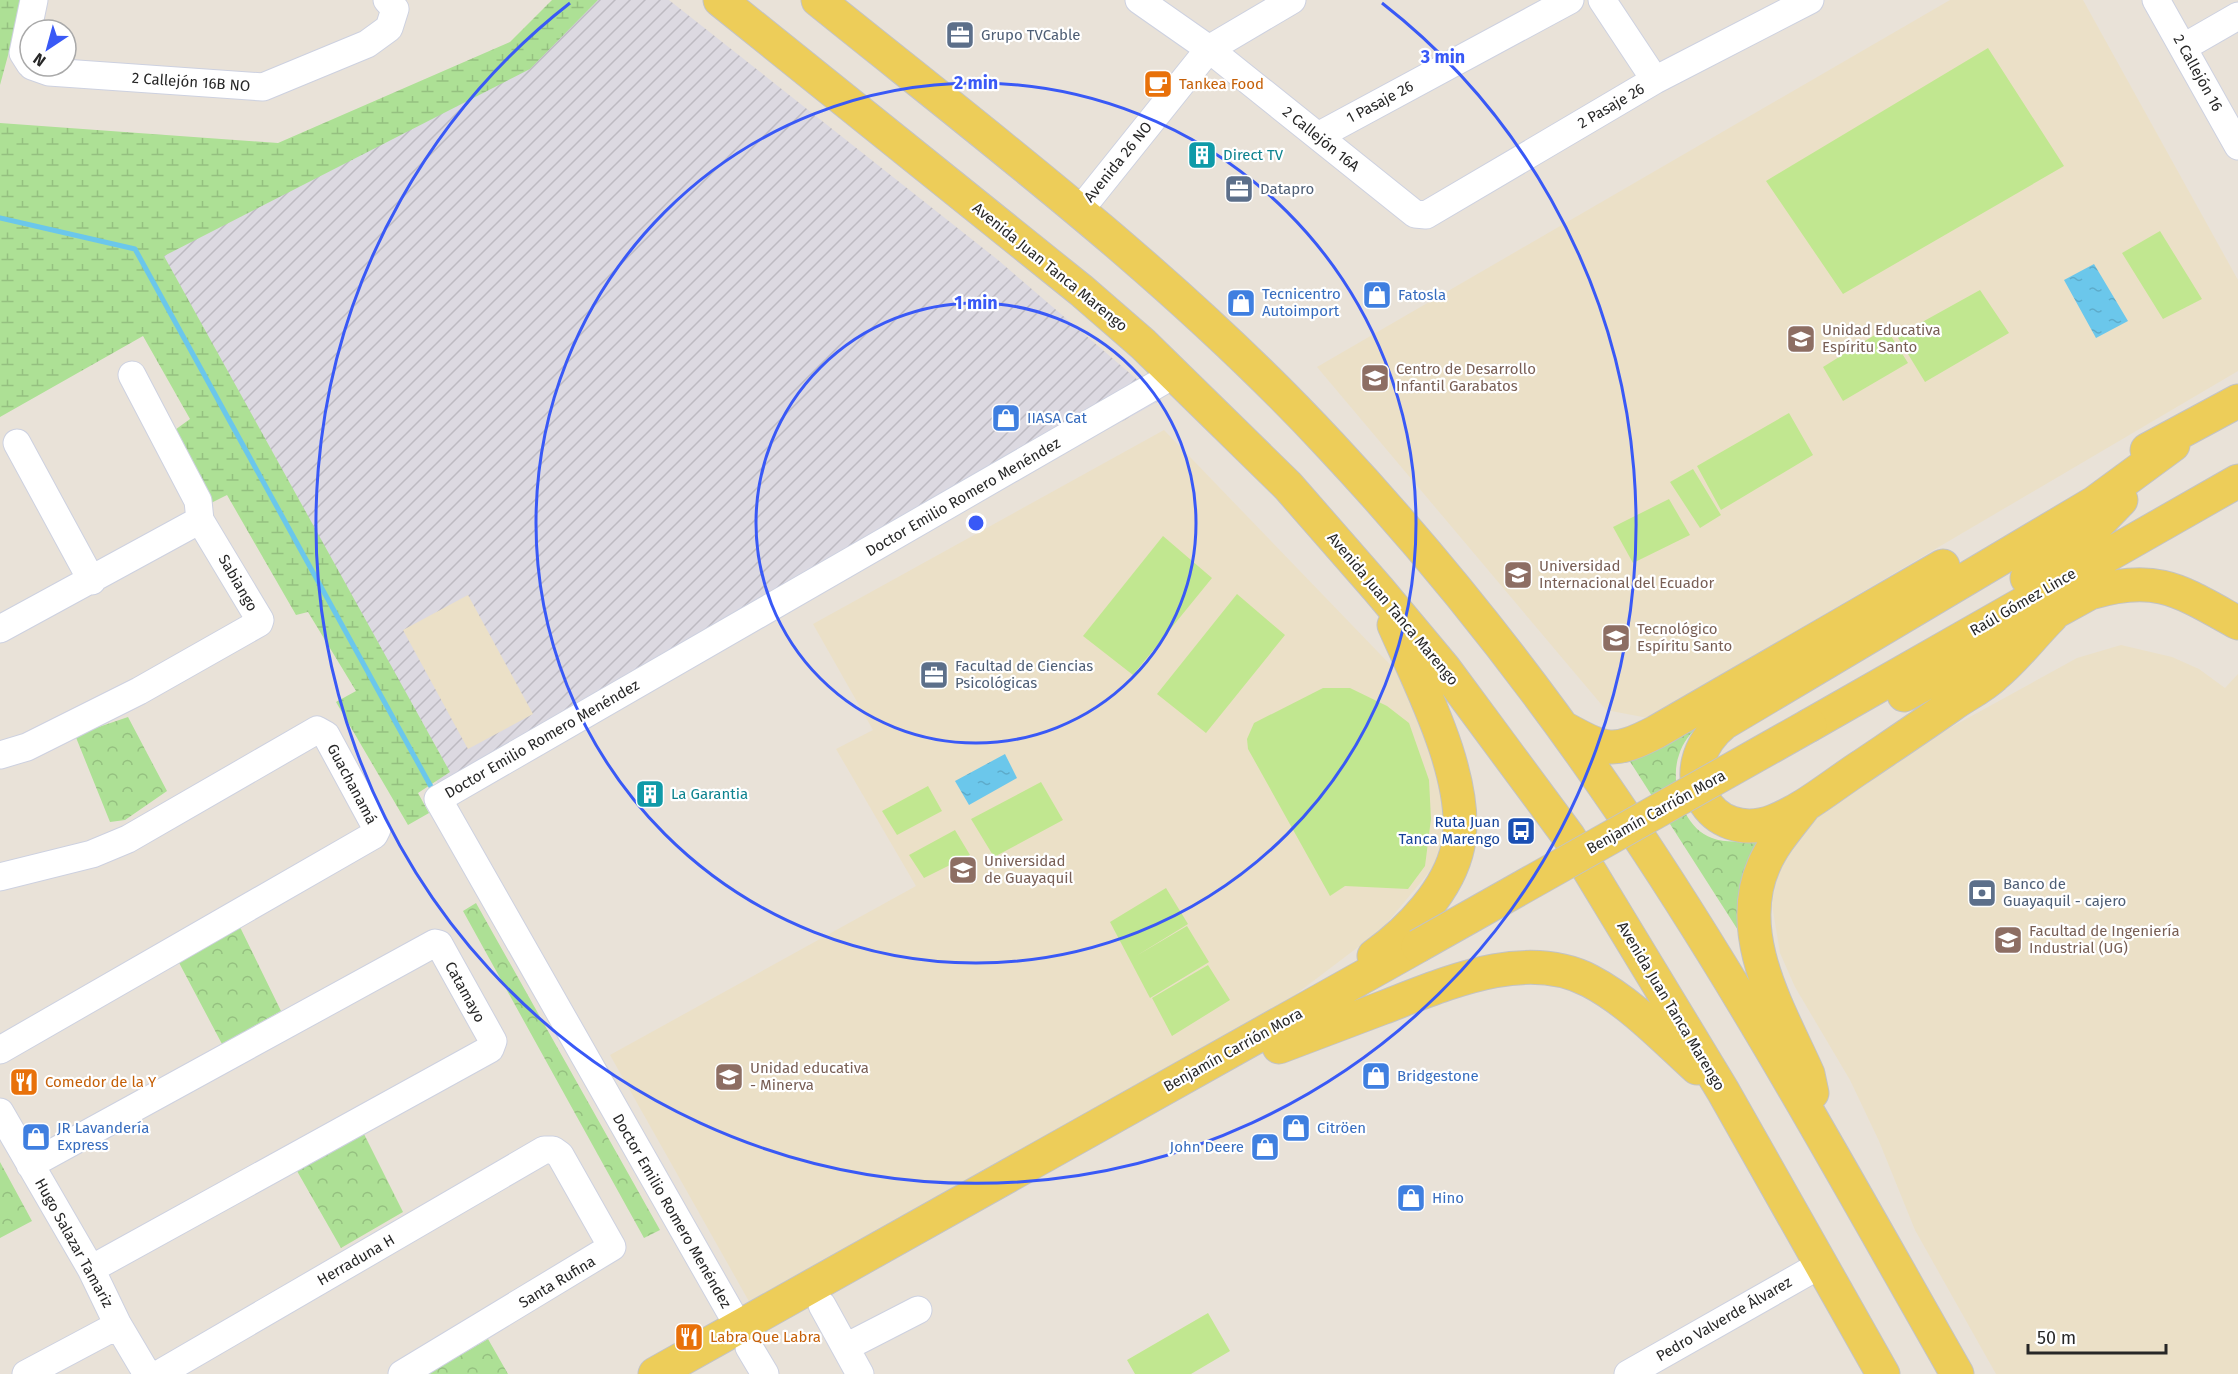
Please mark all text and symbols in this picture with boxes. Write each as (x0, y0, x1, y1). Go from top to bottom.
north arrow (18, 18, 78, 78)
office icon: Grupo TVCable (944, 19, 976, 51)
place label: Grupo TVCable (981, 26, 1080, 44)
street label: 2 Callejón 16 (2170, 32, 2226, 114)
text: 3 min (1420, 46, 1465, 68)
text: N (30, 49, 49, 71)
cafe icon: Tankea Food (1142, 68, 1174, 100)
street label: 2 Callejón 16B NO (131, 69, 251, 95)
text: 2 min (954, 72, 998, 94)
place label: Tankea Food (1179, 75, 1264, 93)
street label: 1 Pasaje 26 (1344, 77, 1416, 127)
street label: 2 Pasaje 26 (1574, 80, 1648, 132)
street label: 2 Callejón 16A (1279, 103, 1363, 176)
street label: Avenida 26 NO (1080, 118, 1156, 206)
building icon: Direct TV (1186, 139, 1218, 171)
place label: Direct TV (1223, 146, 1284, 164)
office icon: Datapro (1223, 173, 1255, 205)
place label: Datapro (1260, 180, 1314, 198)
street label: Avenida Juan Tanca Marengo (969, 199, 1131, 335)
shop icon: Fatosla (1361, 279, 1393, 311)
place label: Tecnicentro Autoimport (1262, 285, 1341, 320)
place label: Fatosla (1398, 286, 1446, 304)
shop icon: Tecnicentro Autoimport (1225, 287, 1257, 319)
text: 1 min (954, 292, 998, 314)
place label: Unidad Educativa Espíritu Santo (1822, 321, 1941, 356)
school or university icon: Unidad Educativa Espíritu Santo (1785, 323, 1817, 355)
place label: Centro de Desarrollo Infantil Garabatos (1396, 360, 1536, 395)
school or university icon: Centro de Desarrollo Infantil Garabatos (1359, 362, 1391, 394)
shop icon: IIASA Cat (990, 402, 1022, 434)
place label: IIASA Cat (1027, 409, 1088, 427)
street label: Doctor Emilio Romero Menéndez (863, 434, 1064, 560)
centre of rings (966, 513, 986, 533)
street label: Avenida Juan Tanca Marengo (1324, 529, 1462, 689)
street label: Sabiango (215, 551, 261, 615)
place label: Universidad Internacional del Ecuador (1539, 557, 1715, 592)
school or university icon: Universidad Internacional del Ecuador (1502, 559, 1534, 591)
street label: Raúl Gómez Lince (1967, 564, 2079, 640)
place label: Tecnológico Espíritu Santo (1637, 620, 1732, 655)
school or university icon: Tecnológico Espíritu Santo (1600, 622, 1632, 654)
place label: Facultad de Ciencias Psicológicas (955, 657, 1093, 692)
office icon: Facultad de Ciencias Psicológicas (918, 659, 950, 691)
street label: Doctor Emilio Romero Menéndez (442, 676, 643, 802)
street label: Guachanamá (323, 741, 381, 827)
street label: Benjamín Carrión Mora (1583, 766, 1729, 858)
building icon: La Garantia (634, 778, 666, 810)
place label: La Garantia (671, 785, 748, 803)
place label: Ruta Juan Tanca Marengo (1398, 813, 1500, 848)
bus stop icon: Ruta Juan Tanca Marengo (1505, 815, 1537, 847)
place label: Universidad de Guayaquil (984, 852, 1073, 887)
school or university icon: Universidad de Guayaquil (947, 854, 979, 886)
place label: Banco de Guayaquil - cajero (2003, 875, 2126, 910)
bank icon: Banco de Guayaquil - cajero (1966, 877, 1998, 909)
street label: Avenida Juan Tanca Marengo (1613, 918, 1729, 1094)
place label: Facultad de Ingeniería Industrial (UG) (2029, 922, 2180, 957)
school or university icon: Facultad de Ingeniería Industrial (UG) (1992, 924, 2024, 956)
street label: Catamayo (441, 958, 489, 1026)
street label: Benjamín Carrión Mora (1160, 1004, 1306, 1096)
place label: Unidad educativa - Minerva (750, 1059, 869, 1094)
shop icon: Bridgestone (1360, 1060, 1392, 1092)
school or university icon: Unidad educativa - Minerva (713, 1061, 745, 1093)
restaurant icon: Comedor de la Y (8, 1066, 40, 1098)
place label: Bridgestone (1397, 1067, 1479, 1085)
place label: Comedor de la Y (45, 1073, 157, 1091)
street label: Doctor Emilio Romero Menéndez (609, 1111, 735, 1312)
shop icon: Citröen (1280, 1112, 1312, 1144)
place label: JR Lavandería Express (57, 1119, 149, 1154)
place label: Citröen (1317, 1119, 1366, 1137)
shop icon: JR Lavandería Express (20, 1121, 52, 1153)
shop icon: John Deere (1249, 1131, 1281, 1163)
place label: John Deere (1170, 1138, 1244, 1156)
street label: Hugo Salazar Tamariz (31, 1175, 117, 1311)
shop icon: Hino (1395, 1182, 1427, 1214)
place label: Hino (1432, 1189, 1464, 1207)
street label: Herraduna H (314, 1231, 398, 1289)
street label: Santa Rufina (516, 1252, 598, 1312)
street label: Pedro Valverde Álvarez (1653, 1273, 1795, 1365)
scale bar (2028, 1317, 2166, 1355)
restaurant icon: Labra Que Labra (673, 1321, 705, 1353)
text: 50 m (2037, 1327, 2076, 1349)
place label: Labra Que Labra (710, 1328, 821, 1346)

